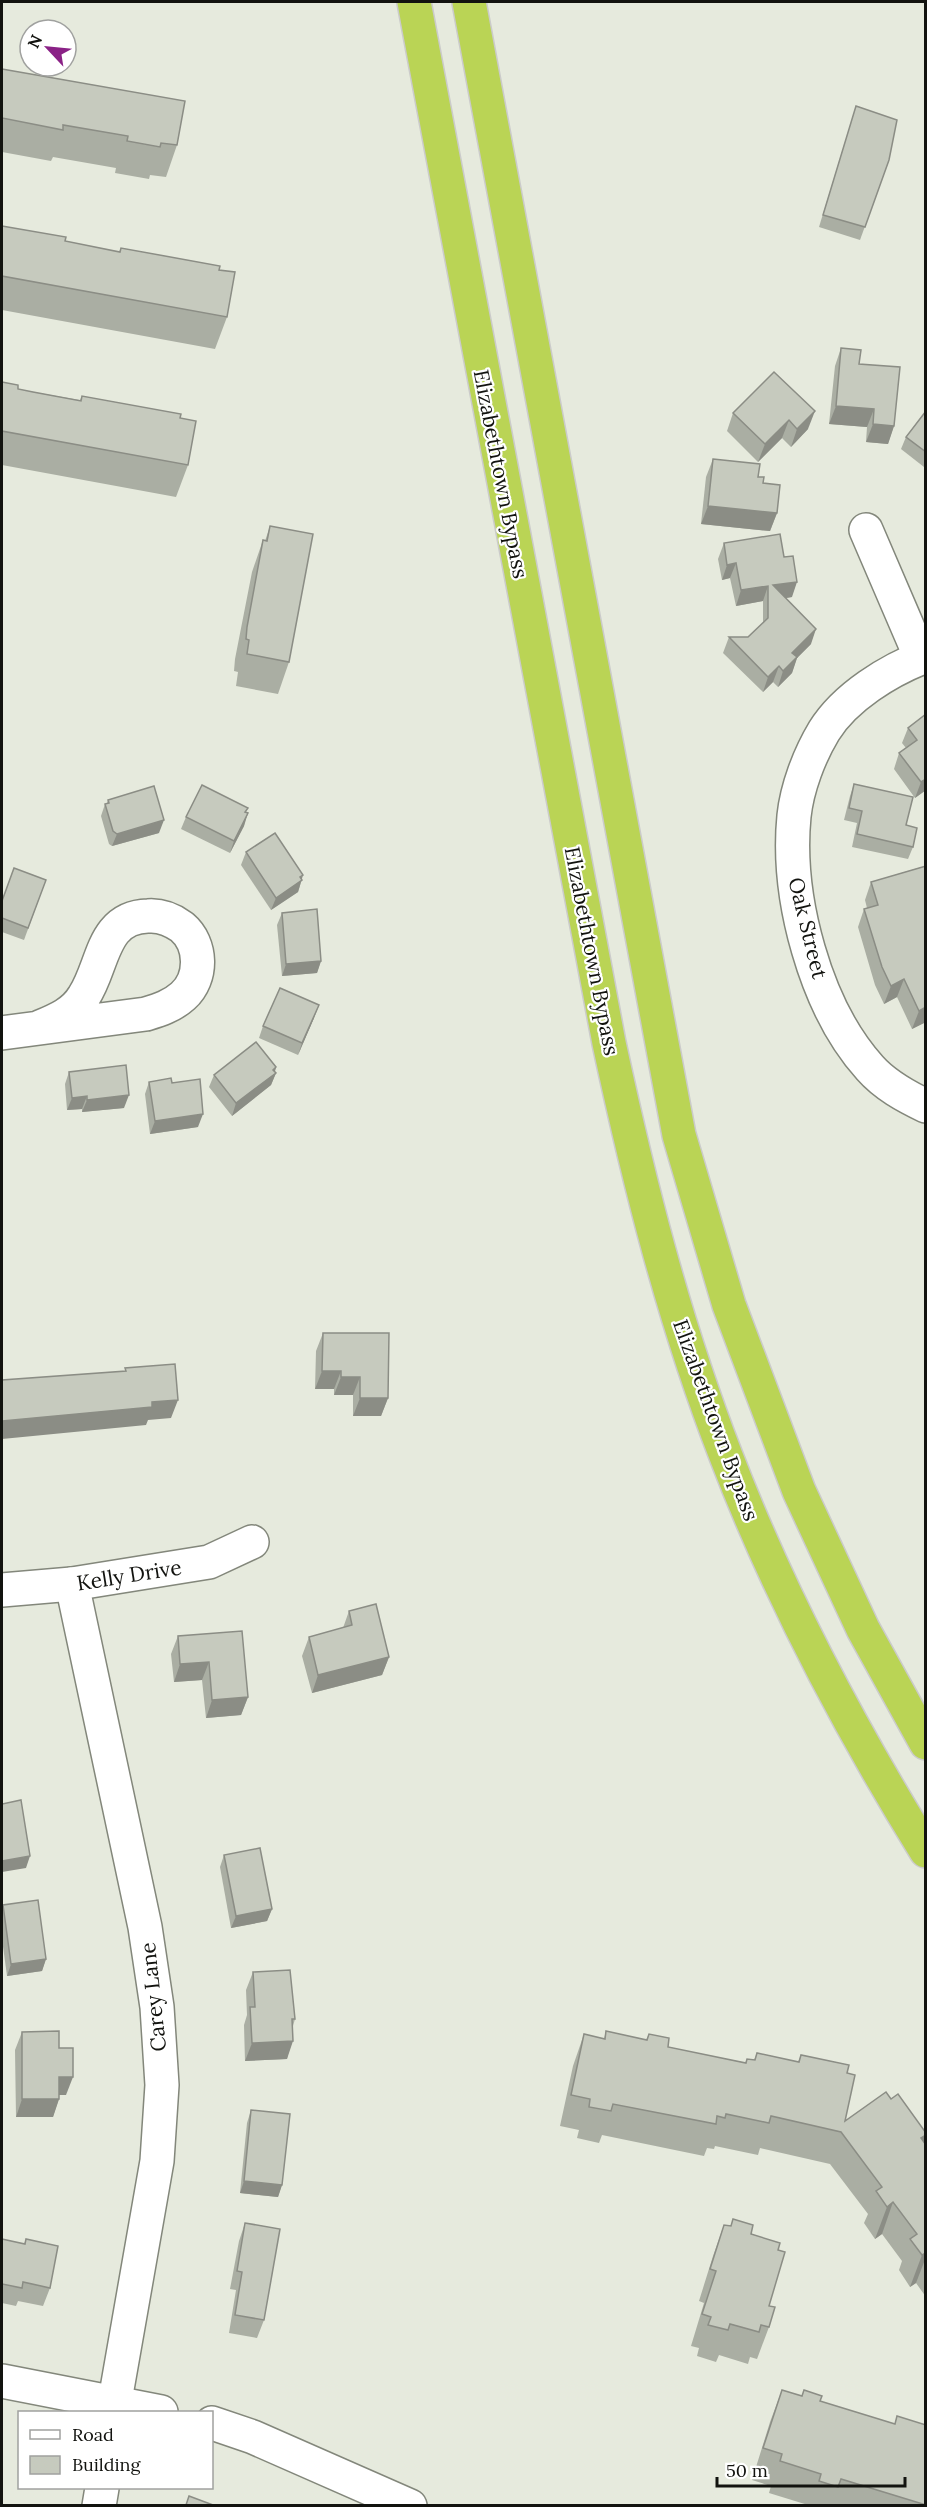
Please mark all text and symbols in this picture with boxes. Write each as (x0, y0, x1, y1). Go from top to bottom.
north arrow (18, 18, 78, 78)
text: N (23, 31, 46, 51)
street label: Elizabethtown Bypass (468, 367, 534, 581)
street label: Elizabethtown Bypass (559, 844, 625, 1058)
street label: Oak Street (782, 874, 834, 982)
street label: Elizabethtown Bypass (667, 1316, 765, 1524)
street label: Kelly Drive (75, 1553, 183, 1597)
street label: Carey Lane (134, 1941, 172, 2053)
legend (18, 2411, 213, 2489)
text: Road (72, 2423, 114, 2446)
scale bar (717, 2450, 904, 2488)
text: Building (72, 2453, 142, 2476)
text: 50 m (726, 2459, 768, 2482)

